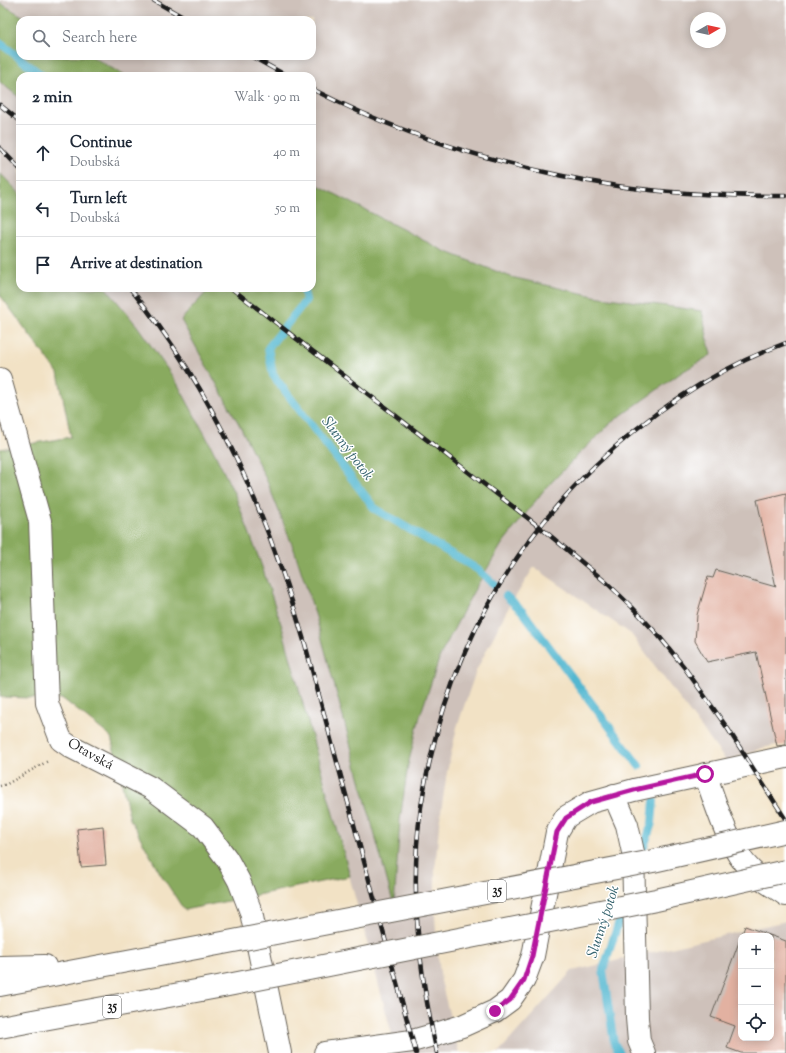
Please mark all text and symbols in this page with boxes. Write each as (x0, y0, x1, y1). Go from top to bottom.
north arrow (690, 12, 726, 48)
search box (16, 16, 316, 60)
icon: search (30, 27, 52, 49)
text: Search here (62, 28, 137, 49)
text: 2 min (32, 86, 73, 110)
text: Walk · 90 m (234, 89, 300, 107)
text: Continue (70, 133, 132, 154)
icon: ahead (32, 142, 54, 164)
text: 40 m (273, 144, 300, 162)
text: Doubská (70, 154, 120, 172)
text: Turn left (70, 189, 127, 210)
icon: left (32, 198, 54, 220)
text: 50 m (275, 200, 300, 218)
text: Doubská (70, 210, 120, 228)
icon: arrive (32, 254, 54, 276)
text: Arrive at destination (70, 254, 203, 275)
water label: Slunný potok (316, 413, 378, 485)
street label: Otavská (63, 734, 117, 776)
route start (696, 765, 714, 783)
road number: 35 (488, 880, 506, 902)
water label: Slunný potok (582, 883, 626, 961)
map controls (738, 933, 774, 1041)
button: + (738, 933, 774, 969)
button: − (738, 969, 774, 1005)
road number: 35 (103, 996, 121, 1018)
route end (486, 1002, 504, 1020)
button: locate (738, 1005, 774, 1041)

